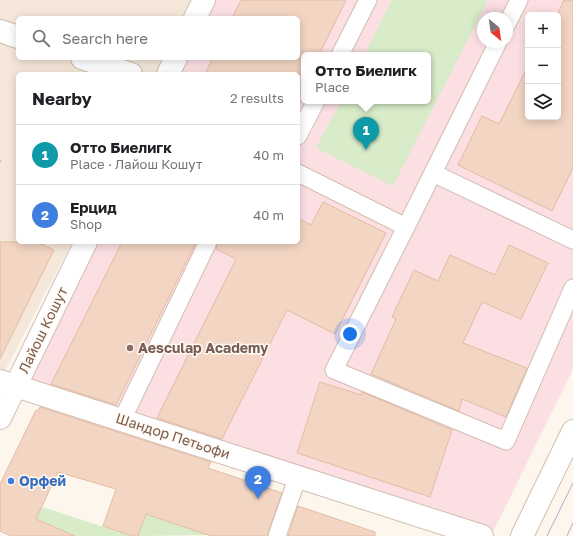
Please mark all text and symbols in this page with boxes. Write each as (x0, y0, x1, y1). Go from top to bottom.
north arrow (477, 12, 513, 48)
map controls (525, 12, 561, 120)
button: + (525, 12, 561, 48)
search box (16, 16, 300, 60)
icon: search (30, 27, 52, 49)
text: Search here (62, 29, 148, 47)
button: − (525, 48, 561, 84)
popup (301, 52, 431, 104)
text: Отто Биелигк (315, 61, 417, 79)
text: Place (315, 79, 350, 95)
button: layers (525, 84, 561, 120)
text: Nearby (32, 88, 92, 109)
text: 2 results (230, 90, 284, 106)
pin: 1 (353, 117, 379, 150)
text: Отто Биелигк (70, 138, 172, 156)
text: 1 (42, 147, 48, 163)
text: 40 m (253, 147, 284, 163)
text: Place · Лайош Кошут (70, 156, 202, 172)
text: Ерцид (70, 198, 117, 216)
text: 2 (41, 207, 49, 223)
text: 40 m (253, 207, 284, 223)
text: Shop (70, 216, 102, 232)
street label: Лайош Кошут (14, 284, 71, 376)
your location (340, 324, 360, 344)
place label: Aesculap Academy (138, 339, 269, 356)
marker: Aesculap Academy (125, 343, 135, 353)
street label: Шандор Петьофи (114, 409, 232, 462)
pin: 2 (245, 466, 271, 499)
place label: Орфей (19, 472, 66, 489)
marker: Орфей (6, 476, 16, 486)

